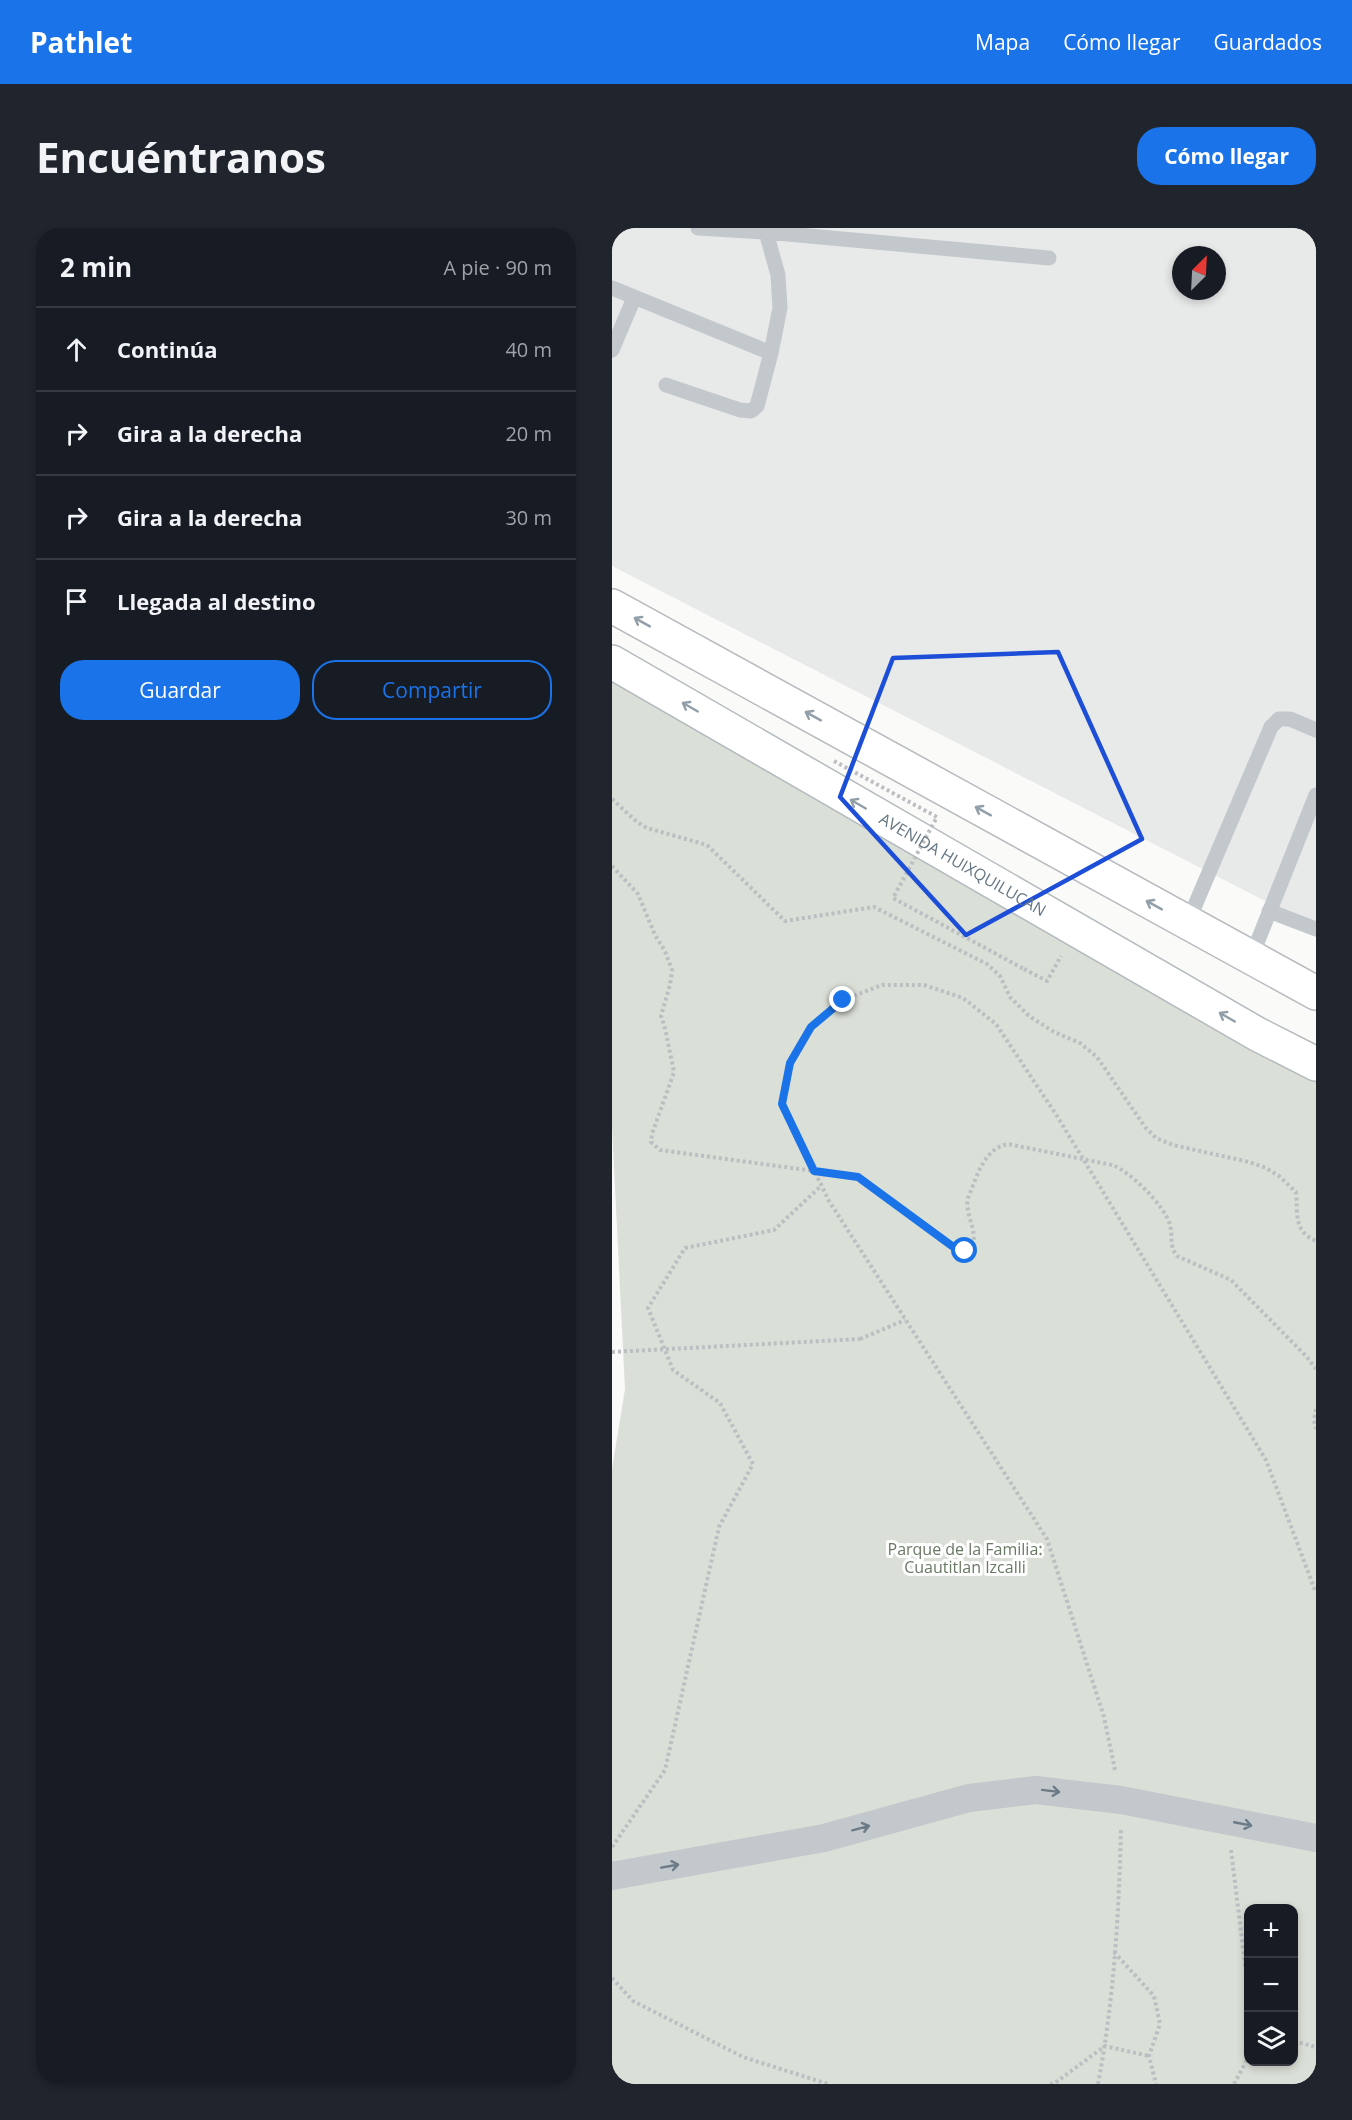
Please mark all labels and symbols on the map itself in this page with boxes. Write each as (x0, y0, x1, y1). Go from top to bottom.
north arrow (1172, 246, 1226, 300)
one-way arrow (634, 616, 651, 628)
one-way arrow (681, 700, 698, 712)
one-way arrow (804, 710, 821, 722)
one-way arrow (850, 798, 868, 809)
one-way arrow (975, 805, 993, 816)
street label: AVENIDA HUIXQUILUCAN (875, 808, 1050, 921)
one-way arrow (1146, 899, 1163, 911)
route end (829, 986, 855, 1012)
one-way arrow (1219, 1011, 1236, 1023)
route start (951, 1237, 977, 1263)
park label: Parque de la Familia: Cuautitlan Izcalli (888, 1538, 1042, 1578)
one-way arrow (1041, 1786, 1060, 1797)
one-way arrow (1233, 1819, 1252, 1830)
one-way arrow (851, 1821, 870, 1833)
one-way arrow (659, 1860, 679, 1871)

